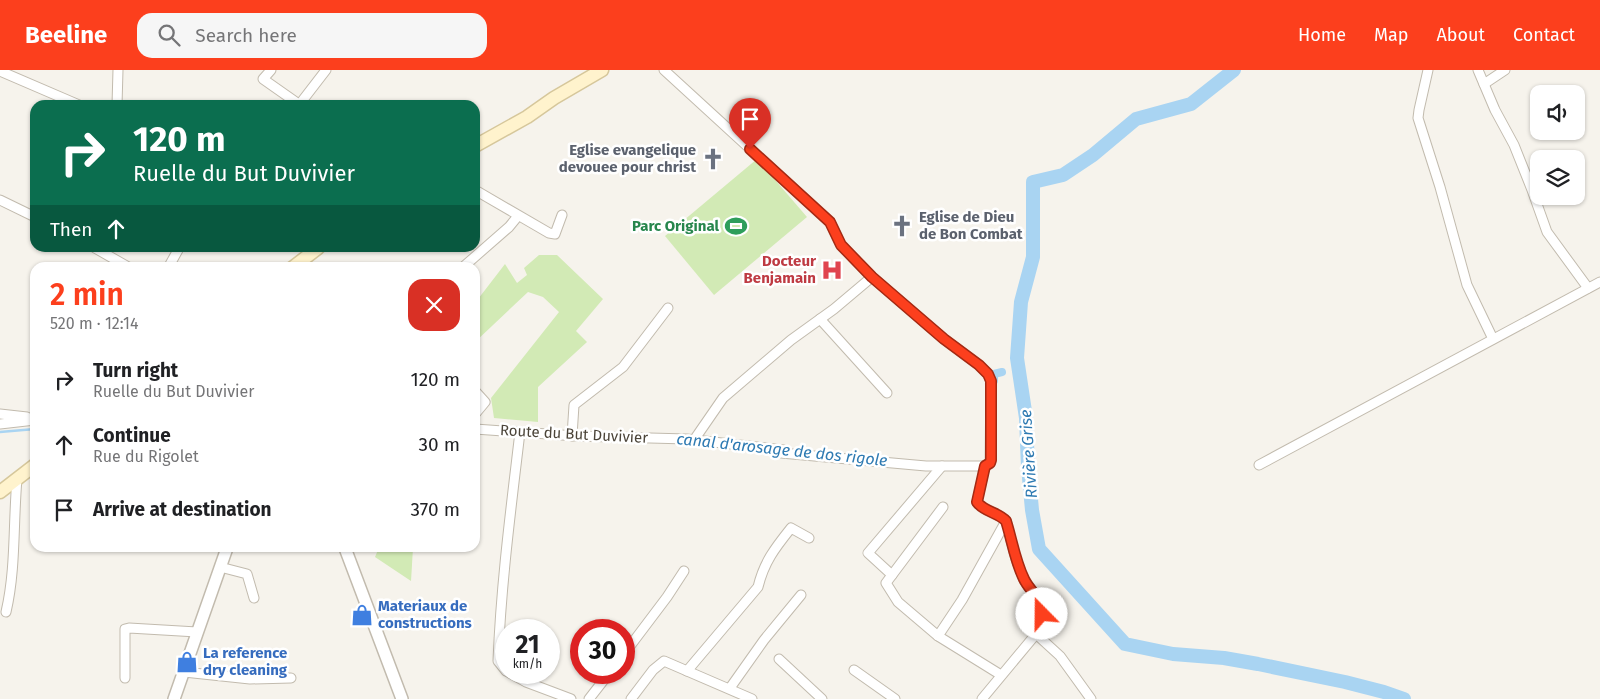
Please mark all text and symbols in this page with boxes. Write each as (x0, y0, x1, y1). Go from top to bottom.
search box (137, 13, 487, 58)
text: Beeline (25, 21, 107, 49)
icon: search (155, 21, 183, 49)
text: Search here (195, 24, 297, 47)
text: Home (1298, 24, 1346, 46)
text: Map (1374, 24, 1408, 46)
text: About (1436, 24, 1485, 46)
text: Contact (1513, 24, 1575, 46)
map controls (1530, 85, 1585, 205)
button: sound (1530, 85, 1585, 140)
pin (729, 98, 771, 149)
icon: arrive (736, 105, 764, 133)
text: 120 m (133, 118, 226, 160)
icon: right (50, 120, 115, 185)
place label: Eglise evangelique devouee pour christ (559, 141, 696, 176)
church icon: Eglise evangelique devouee pour christ (700, 146, 726, 172)
button: layers (1530, 150, 1585, 205)
text: Ruelle du But Duvivier (133, 160, 355, 187)
place label: Eglise de Dieu de Bon Combat (919, 208, 1023, 243)
sports icon: Parc Original (723, 213, 749, 239)
church icon: Eglise de Dieu de Bon Combat (889, 213, 915, 239)
icon: ahead (102, 215, 130, 243)
place label: Parc Original (632, 217, 720, 235)
text: Then (50, 218, 92, 241)
place label: Docteur Benjamain (744, 252, 817, 287)
hospital icon: Docteur Benjamain (819, 257, 845, 283)
text: 2 min (50, 277, 124, 313)
button: close (408, 279, 460, 331)
text: 520 m · 12:14 (50, 314, 138, 333)
text: Turn right (93, 359, 178, 382)
icon: right (50, 366, 78, 394)
text: 120 m (410, 368, 460, 391)
text: Ruelle du But Duvivier (93, 382, 254, 401)
water label: Rivière Grise (1016, 409, 1041, 499)
street label: Route du But Duvivier (500, 421, 649, 447)
text: Continue (93, 424, 171, 447)
water label: canal d'arosage de dos rigole (675, 429, 888, 470)
icon: ahead (50, 431, 78, 459)
text: 30 m (419, 433, 460, 456)
text: Rue du Rigolet (93, 447, 199, 466)
icon: arrive (50, 496, 78, 524)
text: Arrive at destination (93, 498, 272, 521)
text: 370 m (410, 498, 460, 521)
position arrow (1015, 587, 1067, 639)
place label: Materiaux de constructions (378, 597, 472, 632)
shop icon: Materiaux de constructions (349, 602, 375, 628)
speed limit sign: 30 (570, 619, 635, 684)
text: 21 (516, 630, 539, 660)
place label: La reference dry cleaning (203, 644, 288, 679)
shop icon: La reference dry cleaning (174, 649, 200, 675)
text: km/h (513, 657, 542, 671)

